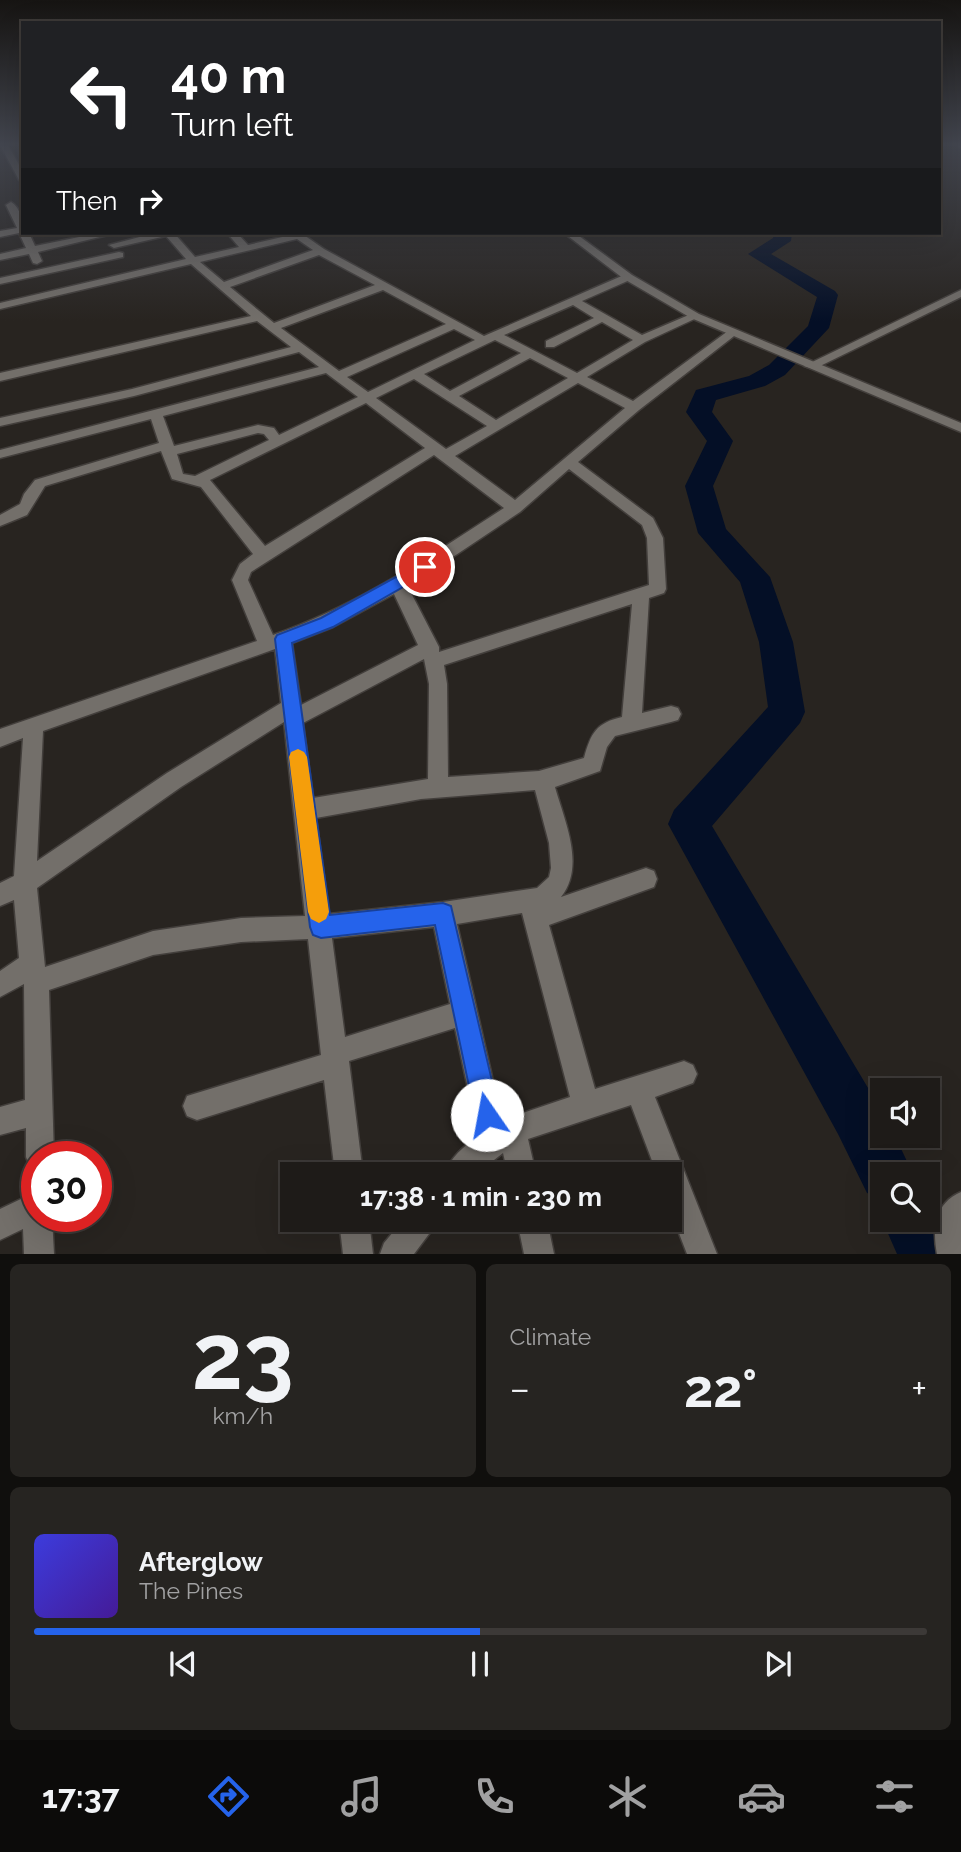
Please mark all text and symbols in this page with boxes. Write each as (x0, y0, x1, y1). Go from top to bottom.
text: 40 m (171, 47, 286, 104)
icon: left (56, 49, 147, 140)
text: Turn left (171, 106, 293, 143)
icon: right (131, 182, 169, 220)
text: Then (56, 186, 117, 216)
pin (395, 537, 455, 597)
icon: arrive (406, 548, 444, 586)
position arrow (450, 1078, 524, 1152)
map controls (870, 1078, 940, 1232)
button: sound (870, 1078, 940, 1148)
speed limit sign: 30 (21, 1141, 112, 1232)
button: search (870, 1162, 940, 1232)
text: 17:38 · 1 min · 230 m (360, 1182, 602, 1212)
text: 23 (192, 1303, 294, 1410)
text: Climate (510, 1323, 591, 1350)
text: 22° (684, 1358, 757, 1419)
text: − (510, 1366, 530, 1411)
text: + (911, 1366, 927, 1411)
text: km/h (212, 1402, 273, 1429)
text: Afterglow (139, 1547, 263, 1577)
text: The Pines (139, 1577, 243, 1604)
icon: previous (164, 1645, 202, 1683)
icon: pause (461, 1645, 499, 1683)
icon: next (759, 1645, 797, 1683)
icon: directions (204, 1772, 253, 1821)
icon: music (337, 1772, 386, 1821)
icon: phone (470, 1772, 519, 1821)
icon: climate (603, 1772, 652, 1821)
icon: car (737, 1772, 786, 1821)
icon: filters (870, 1772, 919, 1821)
text: 17:37 (42, 1778, 120, 1815)

